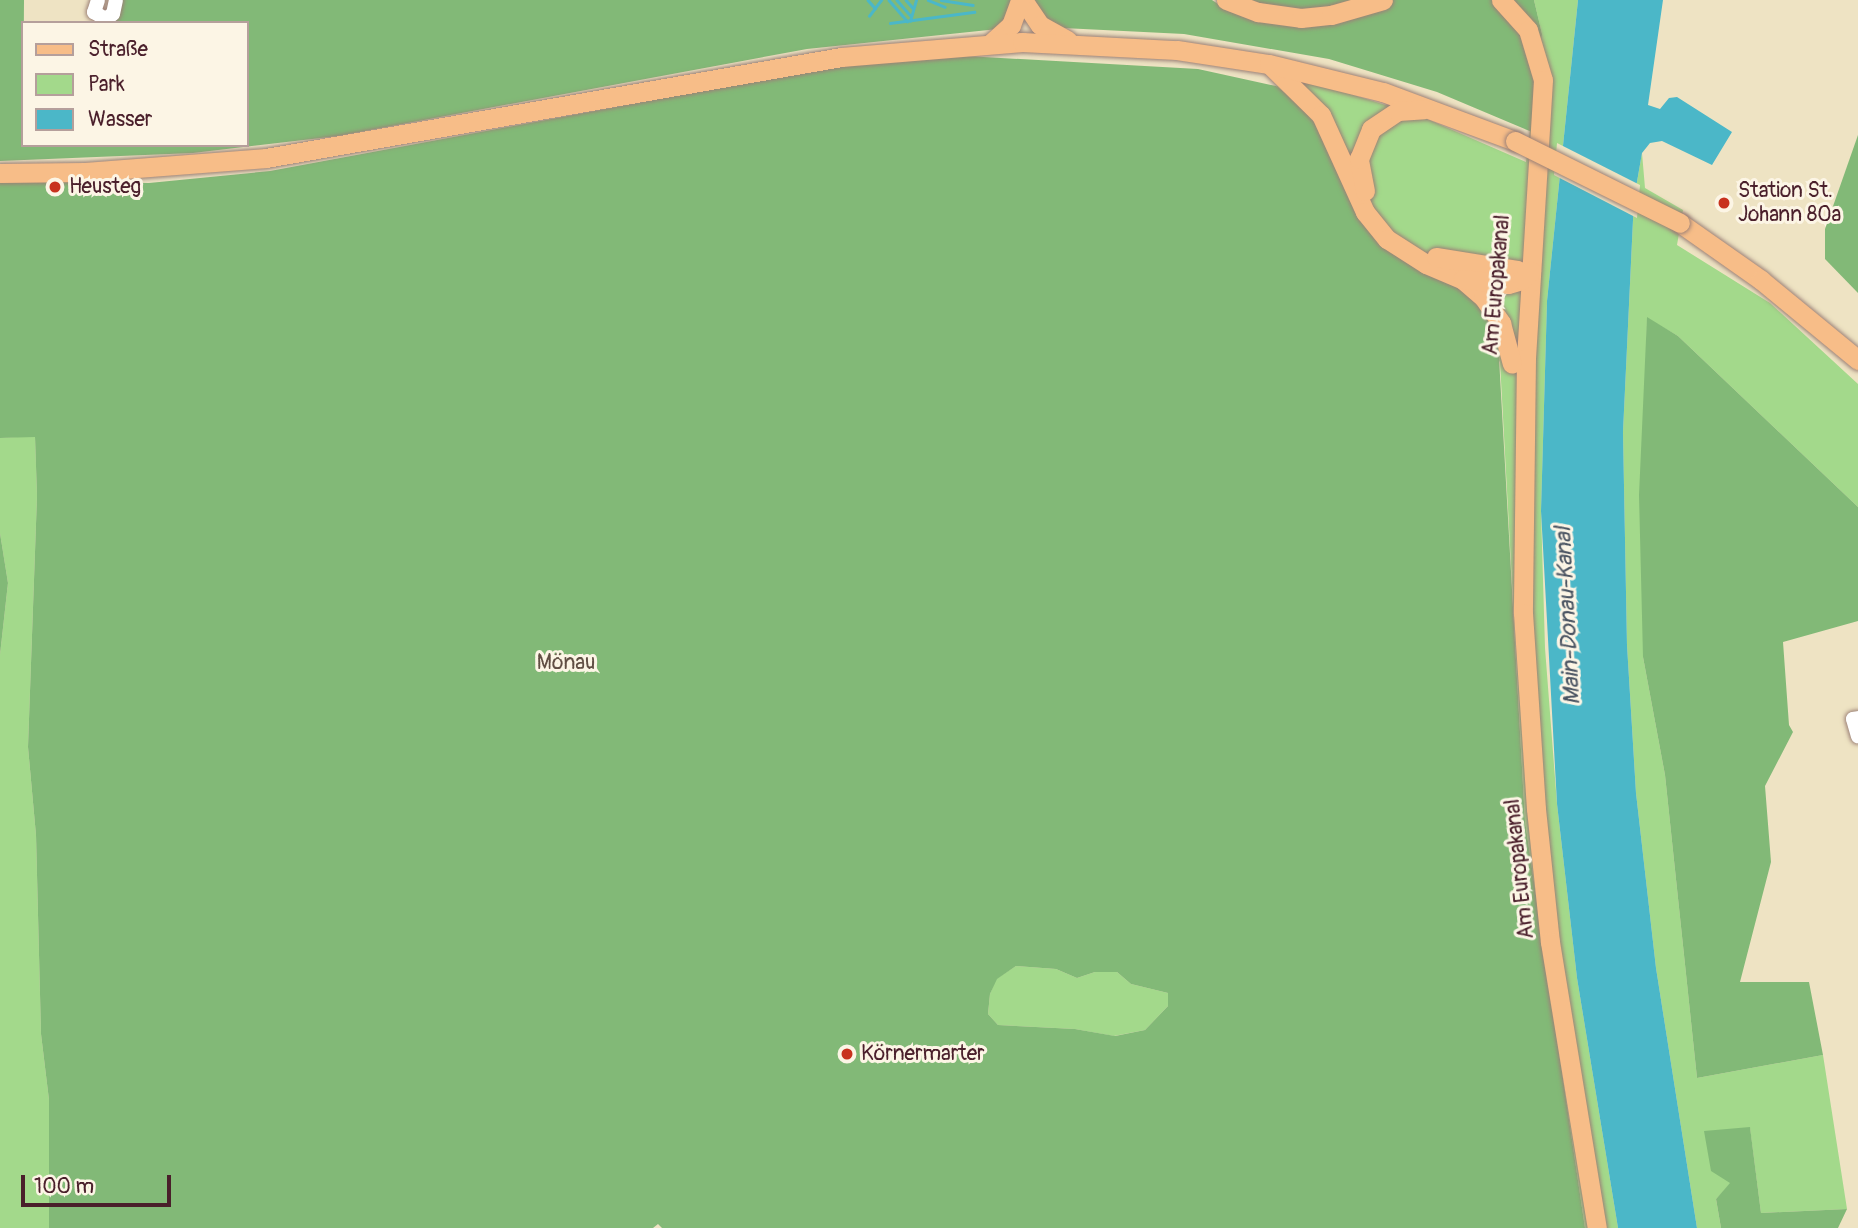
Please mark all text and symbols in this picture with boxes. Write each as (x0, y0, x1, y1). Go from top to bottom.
legend (21, 21, 248, 147)
text: Straße (88, 36, 148, 63)
text: Park (88, 71, 125, 98)
text: Wasser (88, 106, 152, 133)
place label: Heusteg (69, 174, 141, 200)
place label: Station St. Johann 80a (1738, 178, 1841, 228)
marker: Heusteg (47, 179, 63, 195)
marker: Station St. Johann 80a (1716, 195, 1732, 211)
street label: Am Europakanal (1478, 214, 1516, 356)
water label: Main-Donau-Kanal (1550, 526, 1586, 706)
park label: Mönau (537, 650, 595, 676)
street label: Am Europakanal (1500, 798, 1540, 940)
place label: Körnermarter (861, 1041, 985, 1067)
marker: Körnermarter (839, 1046, 855, 1062)
scale bar (24, 1162, 175, 1206)
text: 100 m (34, 1173, 94, 1200)

